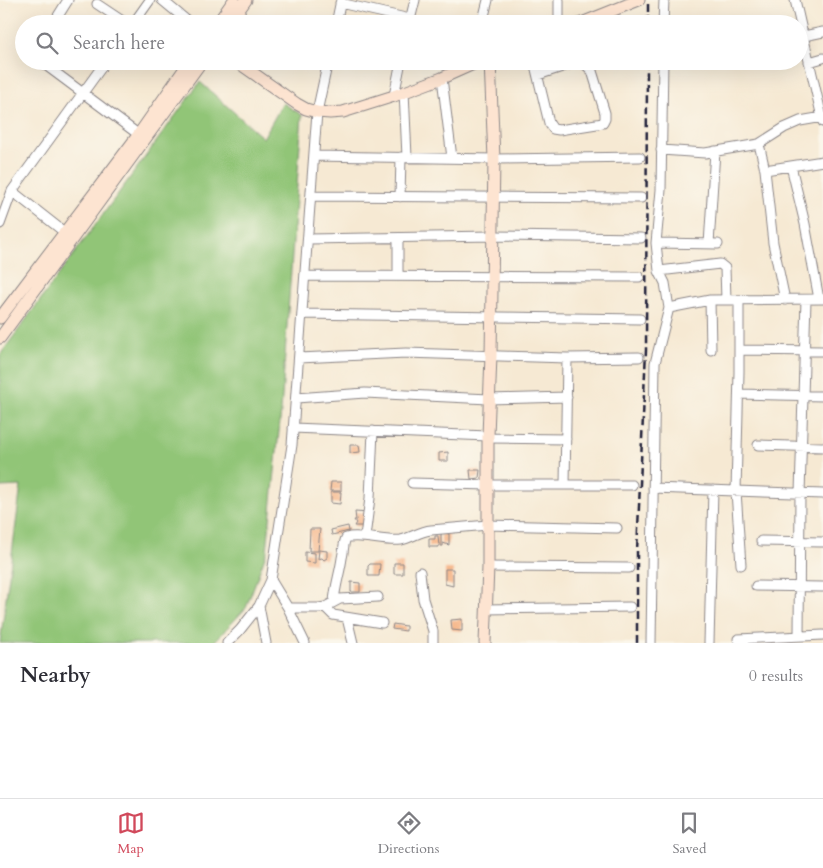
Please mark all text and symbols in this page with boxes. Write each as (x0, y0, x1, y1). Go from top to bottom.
search box (15, 15, 808, 70)
icon: search (33, 29, 61, 57)
text: Search here (73, 30, 165, 56)
text: Nearby (20, 661, 91, 690)
text: 0 results (749, 665, 803, 687)
tab: Map (117, 809, 145, 858)
tab: Directions (378, 809, 439, 858)
tab: Saved (672, 809, 706, 858)

